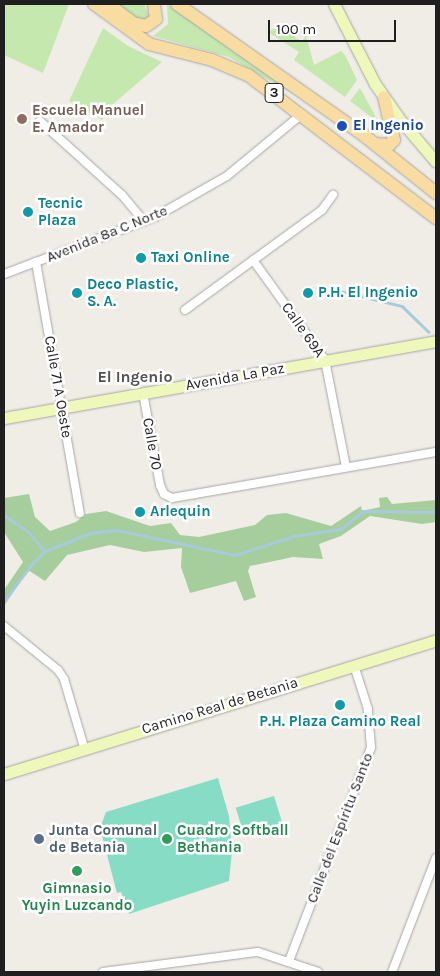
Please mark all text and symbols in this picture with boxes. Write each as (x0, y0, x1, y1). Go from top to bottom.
scale bar (270, 10, 398, 42)
text: 100 m (276, 20, 316, 38)
road number: 3 (264, 82, 284, 105)
place label: Escuela Manuel E. Amador (32, 101, 144, 136)
marker: Escuela Manuel E. Amador (16, 113, 28, 125)
place label: El Ingenio (353, 117, 424, 135)
marker: El Ingenio (335, 119, 349, 133)
place label: Tecnic Plaza (38, 194, 83, 229)
street label: Avenida 8a C Norte (44, 202, 170, 266)
marker: Tecnic Plaza (22, 206, 34, 218)
place label: Taxi Online (151, 249, 230, 267)
marker: Taxi Online (135, 252, 147, 264)
place label: Deco Plastic, S. A. (87, 275, 178, 310)
place label: P.H. El Ingenio (318, 284, 418, 302)
marker: Deco Plastic, S. A. (71, 287, 83, 299)
marker: P.H. El Ingenio (302, 287, 314, 299)
street label: Calle 69A (278, 299, 328, 361)
street label: Calle 71 A Oeste (40, 334, 76, 440)
street label: Avenida La Paz (184, 359, 286, 395)
district label: El Ingenio (97, 367, 173, 387)
street label: Calle 70 (139, 416, 165, 472)
place label: Arlequin (150, 503, 211, 521)
marker: Arlequin (134, 506, 146, 518)
street label: Camino Real de Betania (140, 674, 300, 738)
marker: P.H. Plaza Camino Real (334, 699, 346, 711)
place label: P.H. Plaza Camino Real (259, 713, 421, 731)
street label: Calle del Espíritu Santo (303, 750, 377, 906)
place label: Junta Comunal de Betania (49, 821, 157, 856)
place label: Cuadro Softball Bethania (177, 821, 289, 856)
marker: Junta Comunal de Betania (33, 833, 45, 845)
marker: Cuadro Softball Bethania (161, 833, 173, 845)
marker: Gimnasio Yuyin Luzcando (71, 865, 83, 877)
place label: Gimnasio Yuyin Luzcando (22, 879, 132, 914)

